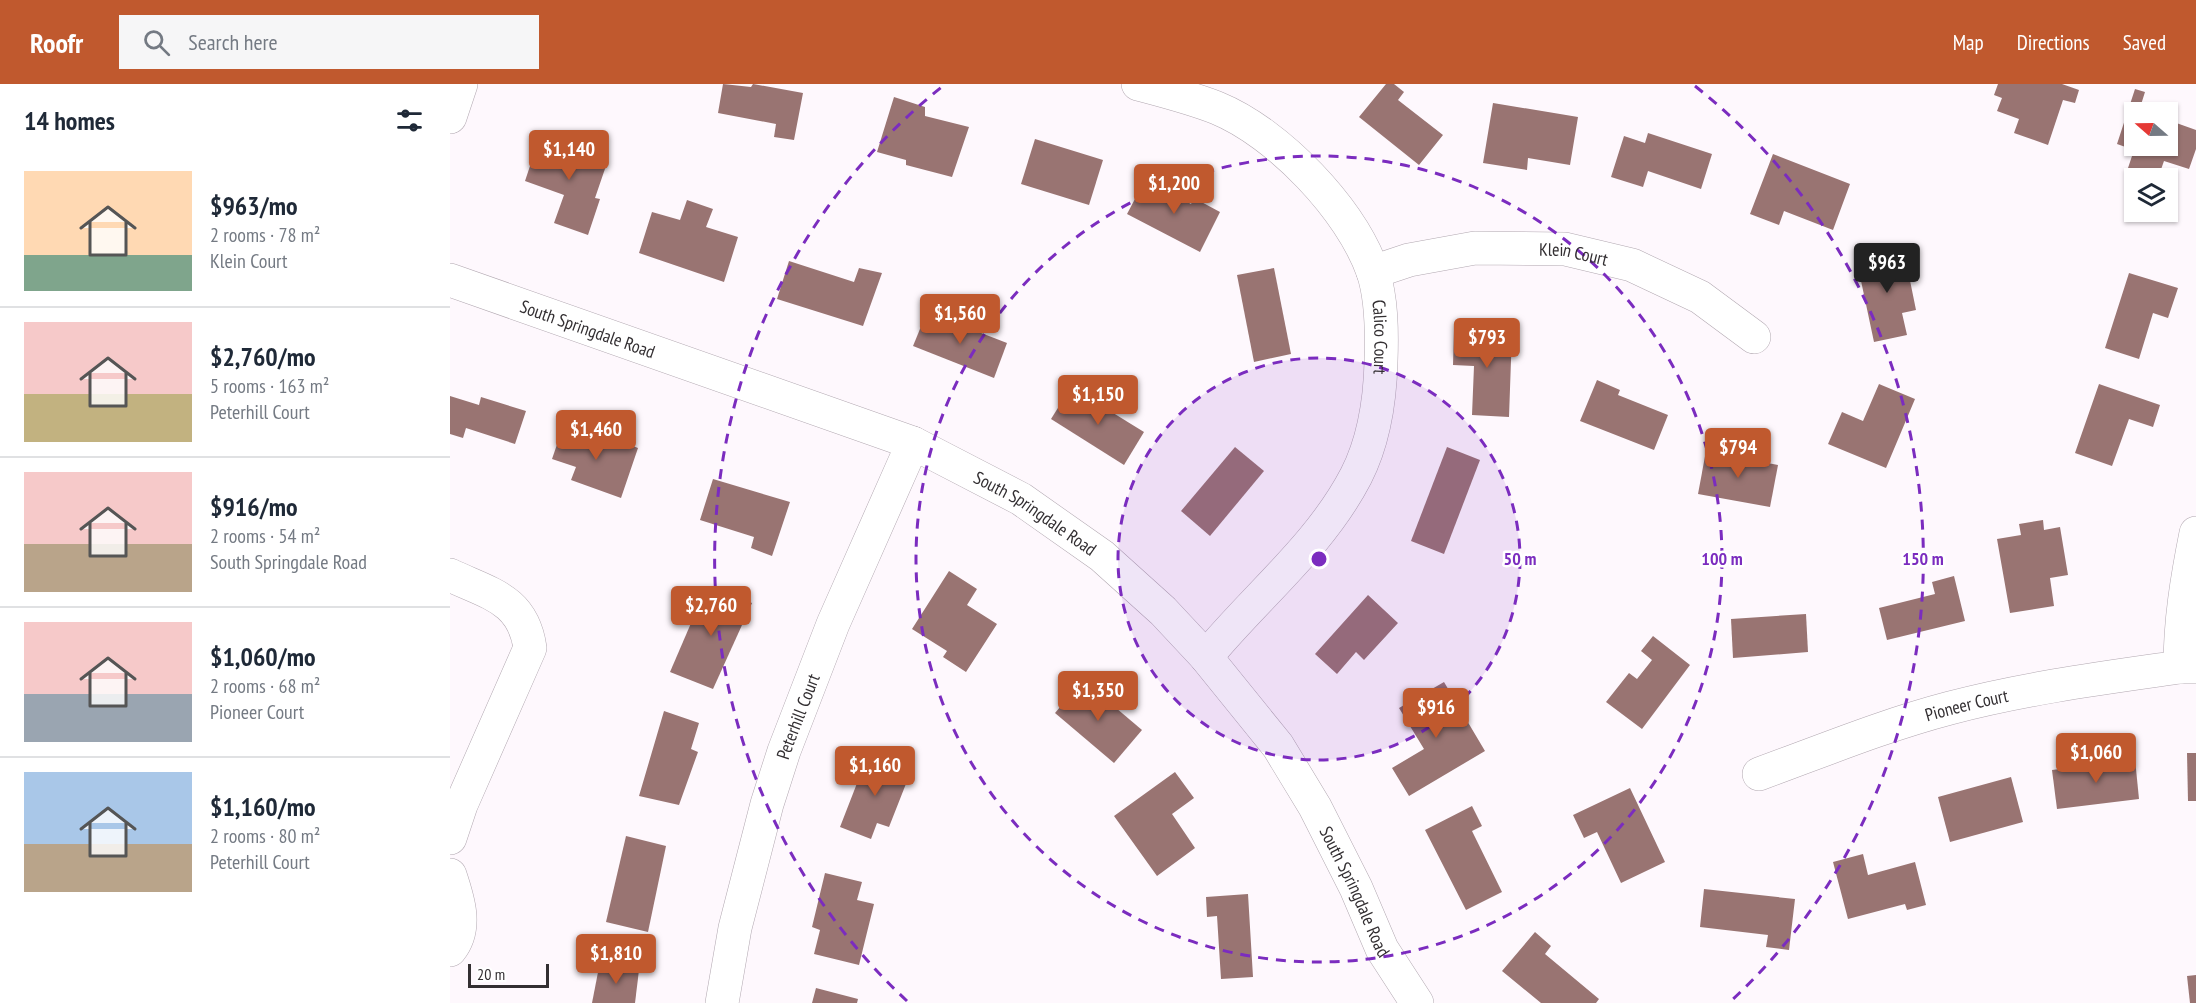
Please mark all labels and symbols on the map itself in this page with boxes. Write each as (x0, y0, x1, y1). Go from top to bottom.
north arrow (2124, 102, 2178, 156)
pin: $1,140 (520, 130, 618, 181)
pin: $1,200 (1125, 164, 1223, 215)
street label: Klein Court (1539, 237, 1610, 270)
pin: $963 (1851, 243, 1923, 294)
street label: South Springdale Road (517, 294, 658, 363)
pin: $1,560 (911, 294, 1009, 345)
street label: Calico Court (1368, 298, 1393, 375)
pin: $793 (1451, 318, 1523, 369)
pin: $1,150 (1049, 375, 1147, 426)
pin: $1,460 (547, 410, 645, 461)
pin: $794 (1702, 428, 1774, 479)
street label: South Springdale Road (970, 465, 1101, 560)
text: 50 m (1504, 547, 1536, 570)
text: 100 m (1701, 547, 1743, 570)
text: 150 m (1902, 547, 1944, 570)
centre of rings (1309, 549, 1329, 569)
pin: $2,760 (662, 586, 760, 637)
street label: Peterhill Court (771, 670, 824, 762)
pin: $1,350 (1049, 671, 1147, 722)
street label: Pioneer Court (1922, 683, 2010, 726)
pin: $916 (1400, 688, 1472, 739)
pin: $1,060 (2047, 733, 2145, 784)
pin: $1,160 (826, 746, 924, 797)
street label: South Springdale Road (1315, 822, 1396, 961)
pin: $1,810 (567, 934, 665, 985)
scale bar (468, 961, 549, 988)

